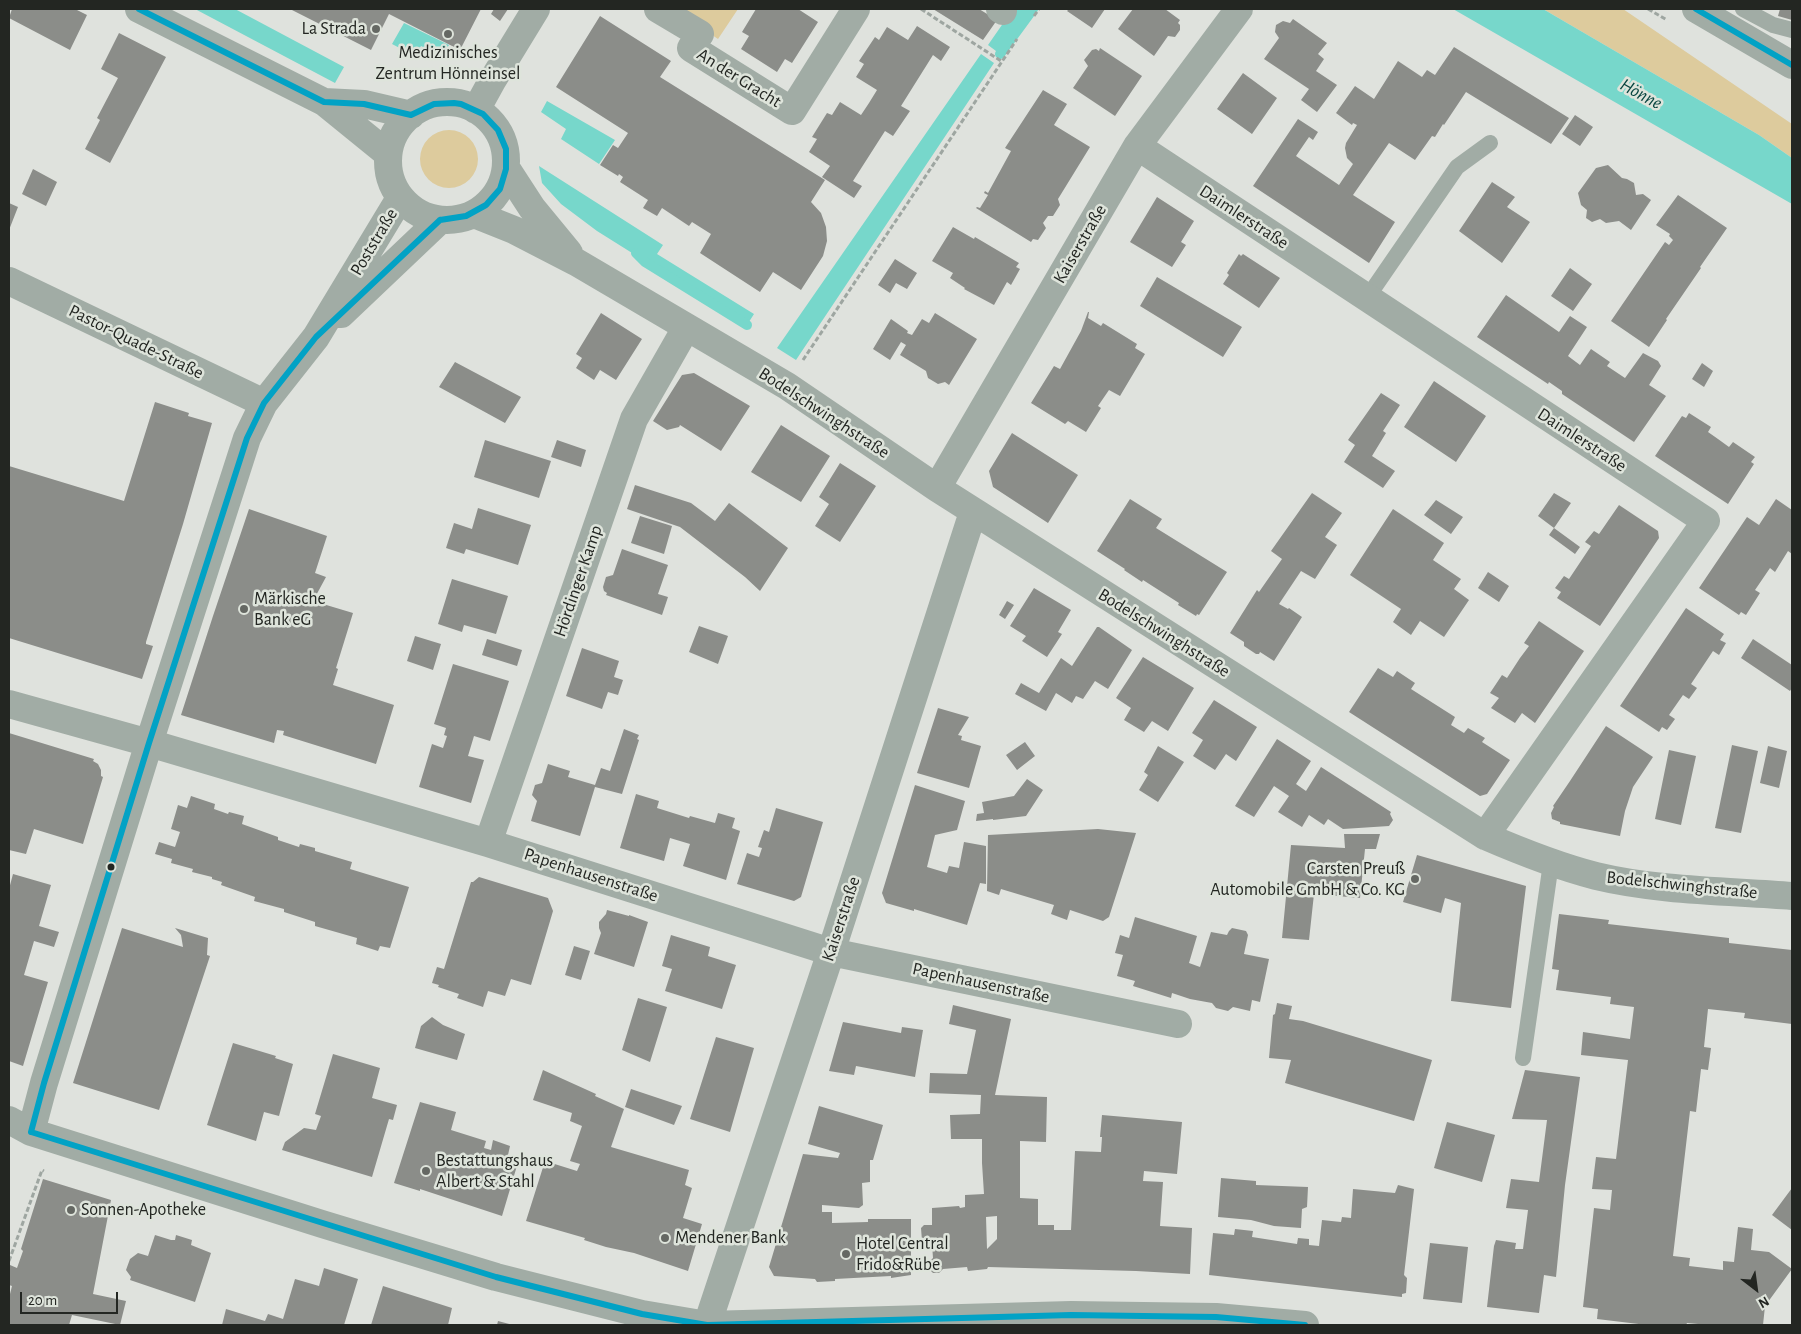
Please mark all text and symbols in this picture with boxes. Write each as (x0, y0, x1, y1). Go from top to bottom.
place label: La Strada (301, 18, 366, 40)
marker: La Strada (370, 23, 382, 35)
marker: Medizinisches Zentrum Hönneinsel (442, 28, 454, 40)
place label: Medizinisches Zentrum Hönneinsel (376, 42, 520, 84)
street label: An der Gracht (693, 44, 785, 112)
water label: Hönne (1616, 73, 1666, 115)
street label: Daimlerstraße (1195, 180, 1293, 254)
street label: Kaiserstraße (1049, 201, 1111, 287)
street label: Poststraße (346, 205, 402, 279)
street label: Pastor-Quade-Straße (65, 300, 207, 384)
street label: Bodelschwinghstraße (755, 363, 893, 463)
street label: Daimlerstraße (1533, 403, 1631, 477)
street label: Hördinger Kamp (549, 522, 607, 640)
street label: Bodelschwinghstraße (1094, 584, 1234, 682)
place label: Märkische Bank eG (254, 588, 326, 630)
marker: Märkische Bank eG (238, 603, 250, 615)
street label: Papenhausenstraße (521, 843, 661, 907)
place label: Carsten Preuß Automobile GmbH & Co. KG (1210, 858, 1405, 901)
unlabelled marker (106, 862, 116, 872)
street label: Bodelschwinghstraße (1606, 866, 1758, 904)
marker: Carsten Preuß Automobile GmbH & Co. KG (1409, 873, 1421, 885)
street label: Kaiserstraße (817, 874, 865, 964)
street label: Papenhausenstraße (910, 958, 1052, 1008)
place label: Bestattungshaus Albert & Stahl (436, 1150, 553, 1192)
marker: Bestattungshaus Albert & Stahl (420, 1165, 432, 1177)
place label: Sonnen-Apotheke (81, 1199, 206, 1221)
marker: Sonnen-Apotheke (65, 1204, 77, 1216)
place label: Mendener Bank (675, 1227, 786, 1249)
marker: Mendener Bank (659, 1232, 671, 1244)
place label: Hotel Central Frido&Rübe (856, 1233, 949, 1276)
marker: Hotel Central Frido&Rübe (840, 1248, 852, 1260)
north arrow (1731, 1264, 1781, 1314)
scale bar (22, 1282, 120, 1314)
text: 20 m (28, 1293, 57, 1308)
text: N (1756, 1293, 1771, 1310)

